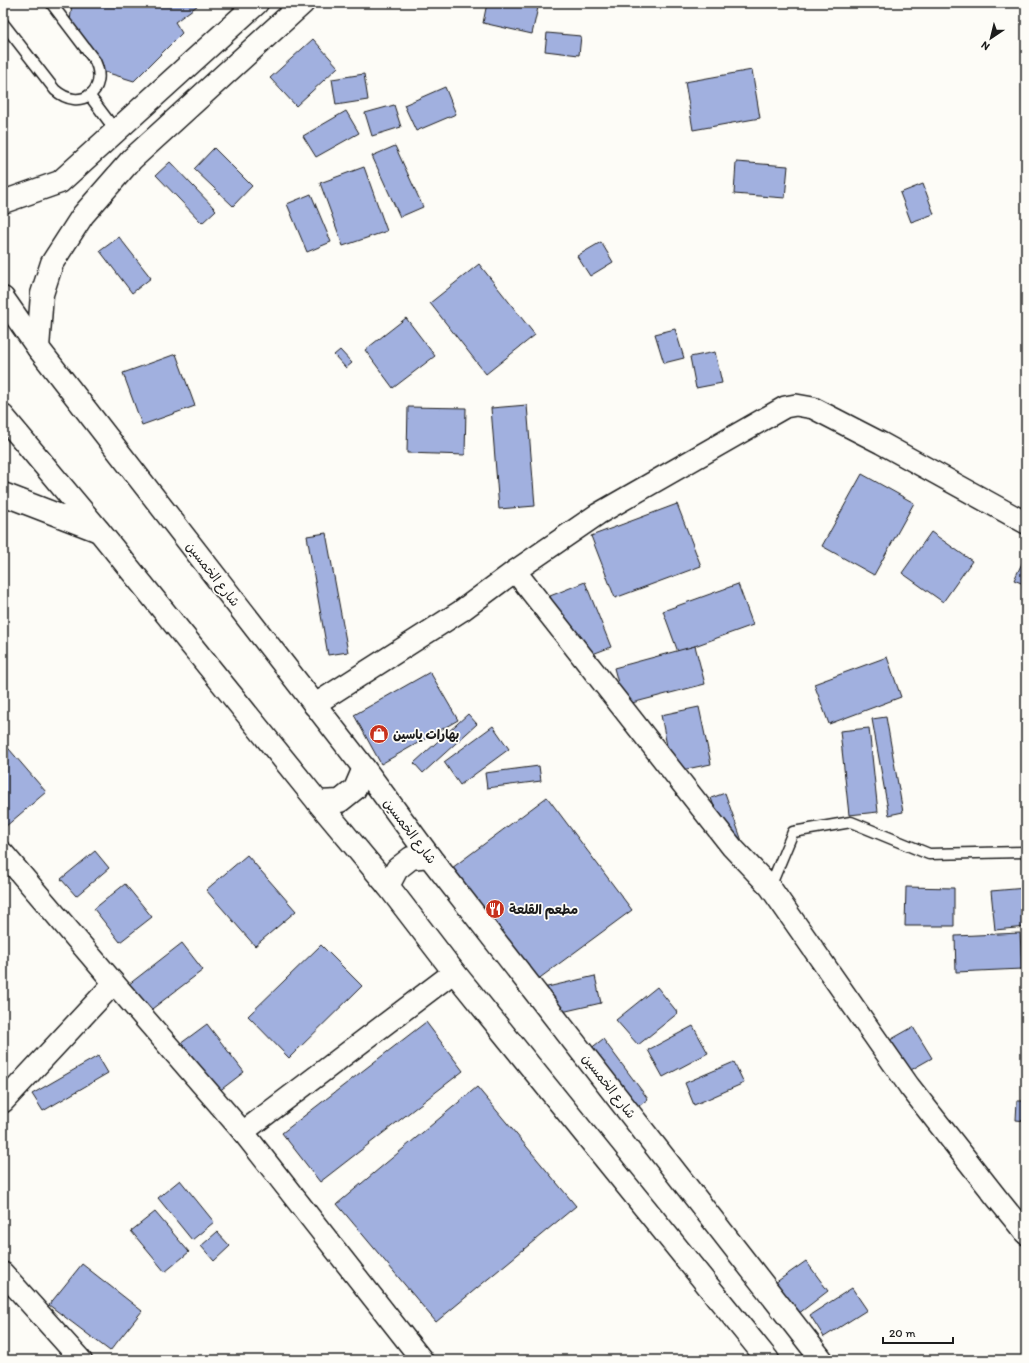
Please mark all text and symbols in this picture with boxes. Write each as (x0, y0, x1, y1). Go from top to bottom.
north arrow (971, 18, 1011, 58)
text: N (979, 38, 992, 53)
street label: شارع الخمسين (182, 539, 243, 610)
shop icon: بهارات ياسين (368, 723, 390, 745)
place label: بهارات ياسين (393, 727, 460, 743)
street label: شارع الخمسين (379, 795, 439, 868)
restaurant icon: مطعم القلعة (484, 898, 506, 920)
place label: مطعم القلعة (509, 902, 579, 920)
street label: شارع الخمسين (578, 1051, 639, 1122)
scale bar (883, 1319, 953, 1345)
text: 20 m (889, 1326, 916, 1340)

